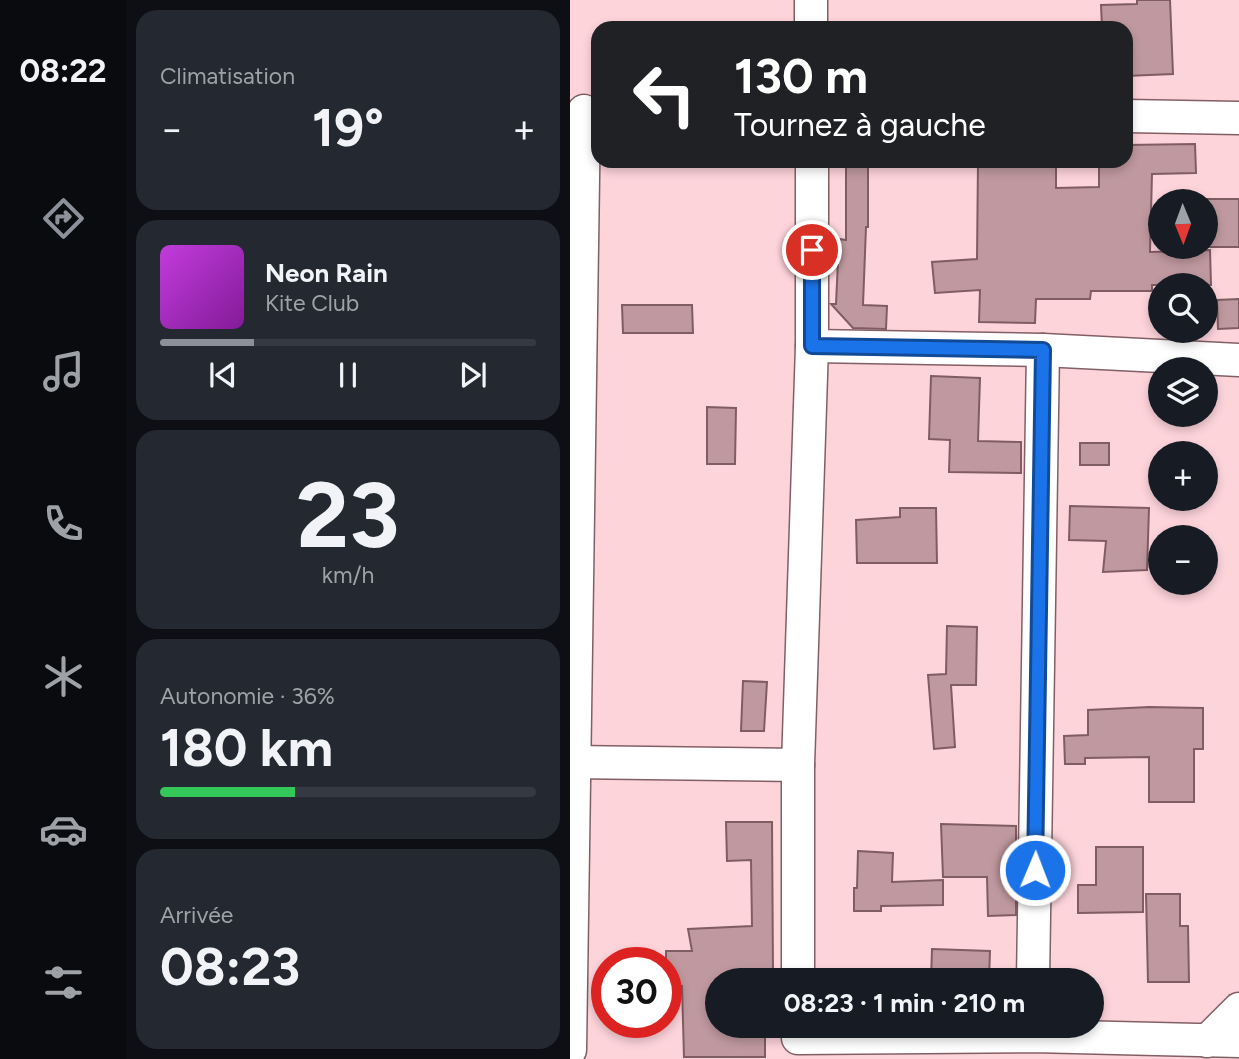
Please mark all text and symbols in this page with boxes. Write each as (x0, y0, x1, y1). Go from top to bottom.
text: 130 m (734, 46, 868, 105)
icon: left (619, 49, 710, 140)
text: 08:22 (19, 52, 107, 90)
text: Climatisation (160, 62, 295, 90)
text: 19° (312, 97, 384, 159)
text: − (160, 106, 184, 152)
text: + (512, 106, 536, 152)
text: Tournez à gauche (734, 106, 986, 144)
north arrow (1148, 189, 1218, 259)
map controls (1148, 189, 1218, 595)
icon: directions (39, 194, 88, 243)
pin (782, 220, 842, 280)
icon: arrive (793, 231, 831, 269)
text: Neon Rain (265, 257, 388, 289)
button: search (1148, 273, 1218, 343)
text: Kite Club (265, 289, 359, 317)
icon: music (39, 347, 88, 396)
icon: previous (204, 356, 242, 394)
icon: pause (329, 356, 367, 394)
icon: next (454, 356, 492, 394)
button: layers (1148, 357, 1218, 427)
button: + (1148, 441, 1218, 511)
text: 23 (296, 461, 400, 570)
icon: phone (39, 499, 88, 548)
button: − (1148, 525, 1218, 595)
text: km/h (322, 561, 374, 589)
icon: climate (39, 652, 88, 701)
text: Autonomie · 36% (160, 682, 335, 710)
text: 180 km (160, 717, 333, 779)
icon: car (39, 805, 88, 854)
position arrow (998, 833, 1072, 907)
text: Arrivée (160, 901, 233, 929)
text: 08:23 (160, 936, 300, 998)
speed limit sign: 30 (591, 947, 682, 1038)
icon: filters (39, 958, 88, 1007)
text: 08:23 · 1 min · 210 m (784, 987, 1025, 1019)

